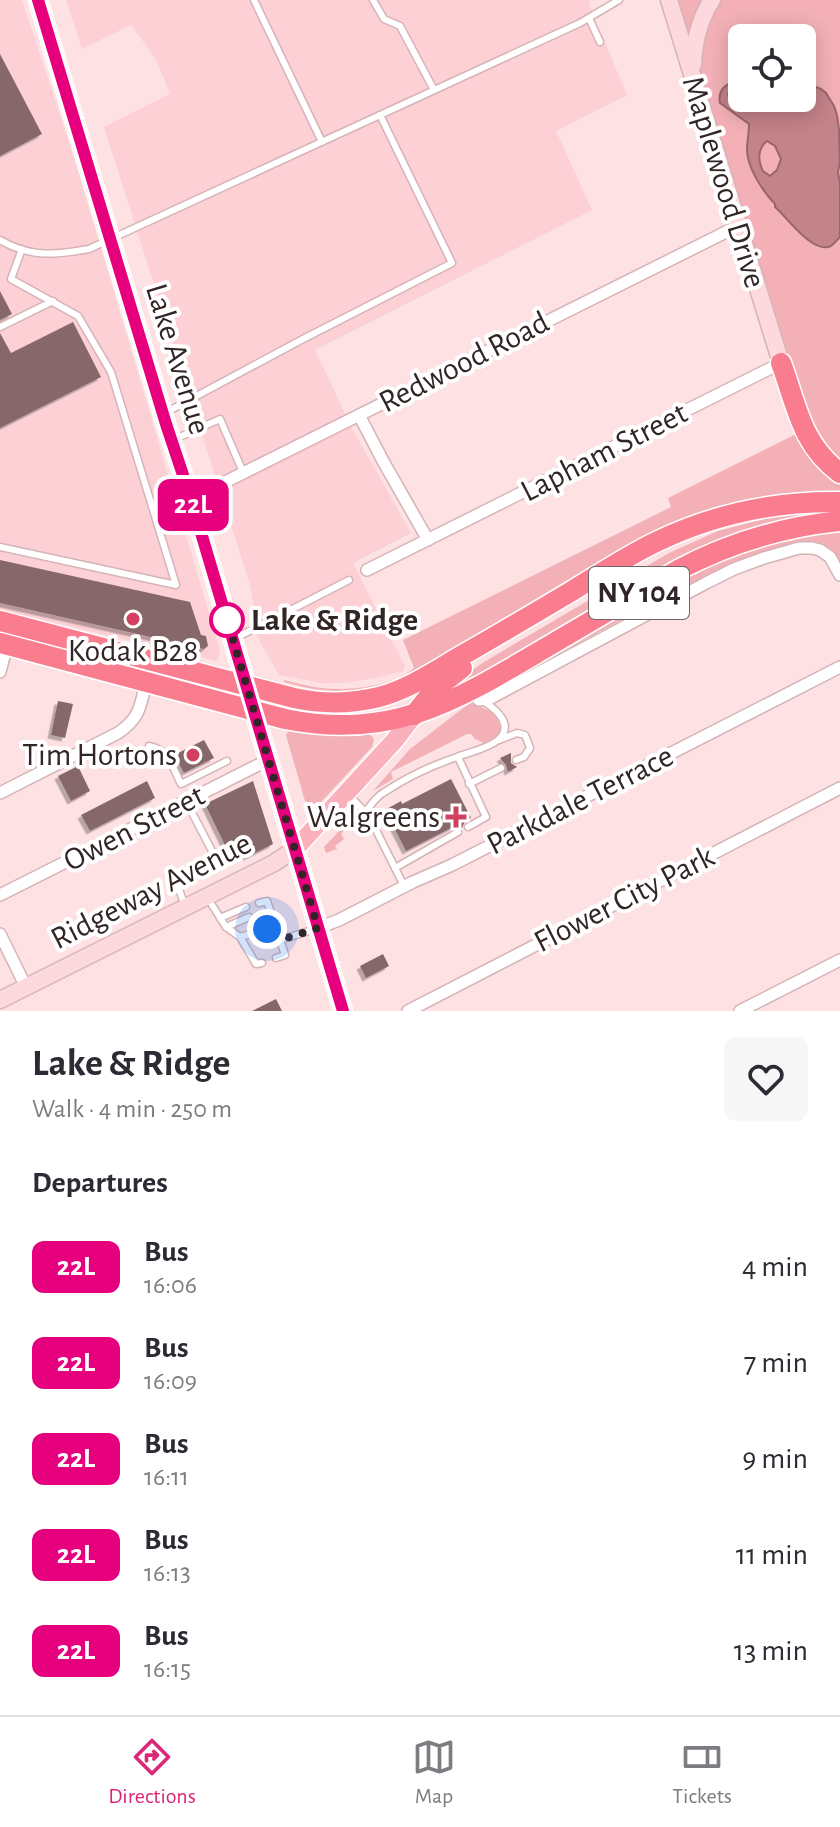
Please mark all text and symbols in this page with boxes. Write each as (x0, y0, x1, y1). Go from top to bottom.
map controls (728, 24, 816, 112)
button: locate (728, 24, 816, 112)
street label: Maplewood Drive (677, 72, 771, 292)
street label: Lake Avenue (140, 280, 216, 438)
street label: Redwood Road (374, 306, 554, 418)
street label: Lapham Street (516, 396, 692, 508)
line badge: 22L (147, 479, 239, 531)
text: 22L (174, 491, 212, 519)
road number: NY 104 (589, 567, 689, 619)
marker: Lake & Ridge (210, 603, 244, 637)
place label: Lake & Ridge (251, 604, 418, 636)
marker: Kodak B28 (124, 610, 142, 628)
place label: Kodak B28 (68, 635, 198, 667)
place label: Tim Hortons (22, 739, 177, 771)
street label: Parkdale Terrace (482, 739, 678, 861)
marker: Tim Hortons (184, 746, 202, 764)
street label: Owen Street (58, 779, 210, 877)
place label: Walgreens (307, 801, 440, 833)
marker: Walgreens (447, 808, 465, 826)
street label: Ridgeway Avenue (46, 827, 256, 955)
street label: Flower City Park (529, 840, 720, 958)
your location (247, 909, 287, 949)
button: heart (724, 1037, 808, 1121)
text: Lake & Ridge (32, 1045, 230, 1083)
text: Walk · 4 min · 250 m (32, 1096, 232, 1122)
text: Departures (32, 1168, 168, 1198)
text: Bus (144, 1237, 189, 1267)
text: 4 min (742, 1252, 808, 1282)
text: 22L (57, 1253, 95, 1281)
text: 16:06 (144, 1272, 197, 1298)
text: Bus (144, 1333, 189, 1363)
text: 7 min (744, 1348, 808, 1378)
text: 22L (57, 1349, 95, 1377)
text: 16:09 (144, 1368, 197, 1394)
text: Bus (144, 1429, 189, 1459)
text: 9 min (742, 1444, 808, 1474)
text: 22L (57, 1445, 95, 1473)
text: 16:11 (144, 1464, 189, 1490)
text: Bus (144, 1525, 189, 1555)
text: 11 min (736, 1540, 808, 1570)
text: 22L (57, 1541, 95, 1569)
text: 16:13 (144, 1560, 191, 1586)
text: Bus (144, 1621, 189, 1651)
text: 13 min (734, 1636, 808, 1666)
text: 22L (57, 1637, 95, 1665)
text: 16:15 (144, 1656, 191, 1682)
tab: Directions (108, 1735, 196, 1809)
tab: Map (412, 1735, 456, 1809)
tab: Tickets (672, 1735, 732, 1809)

